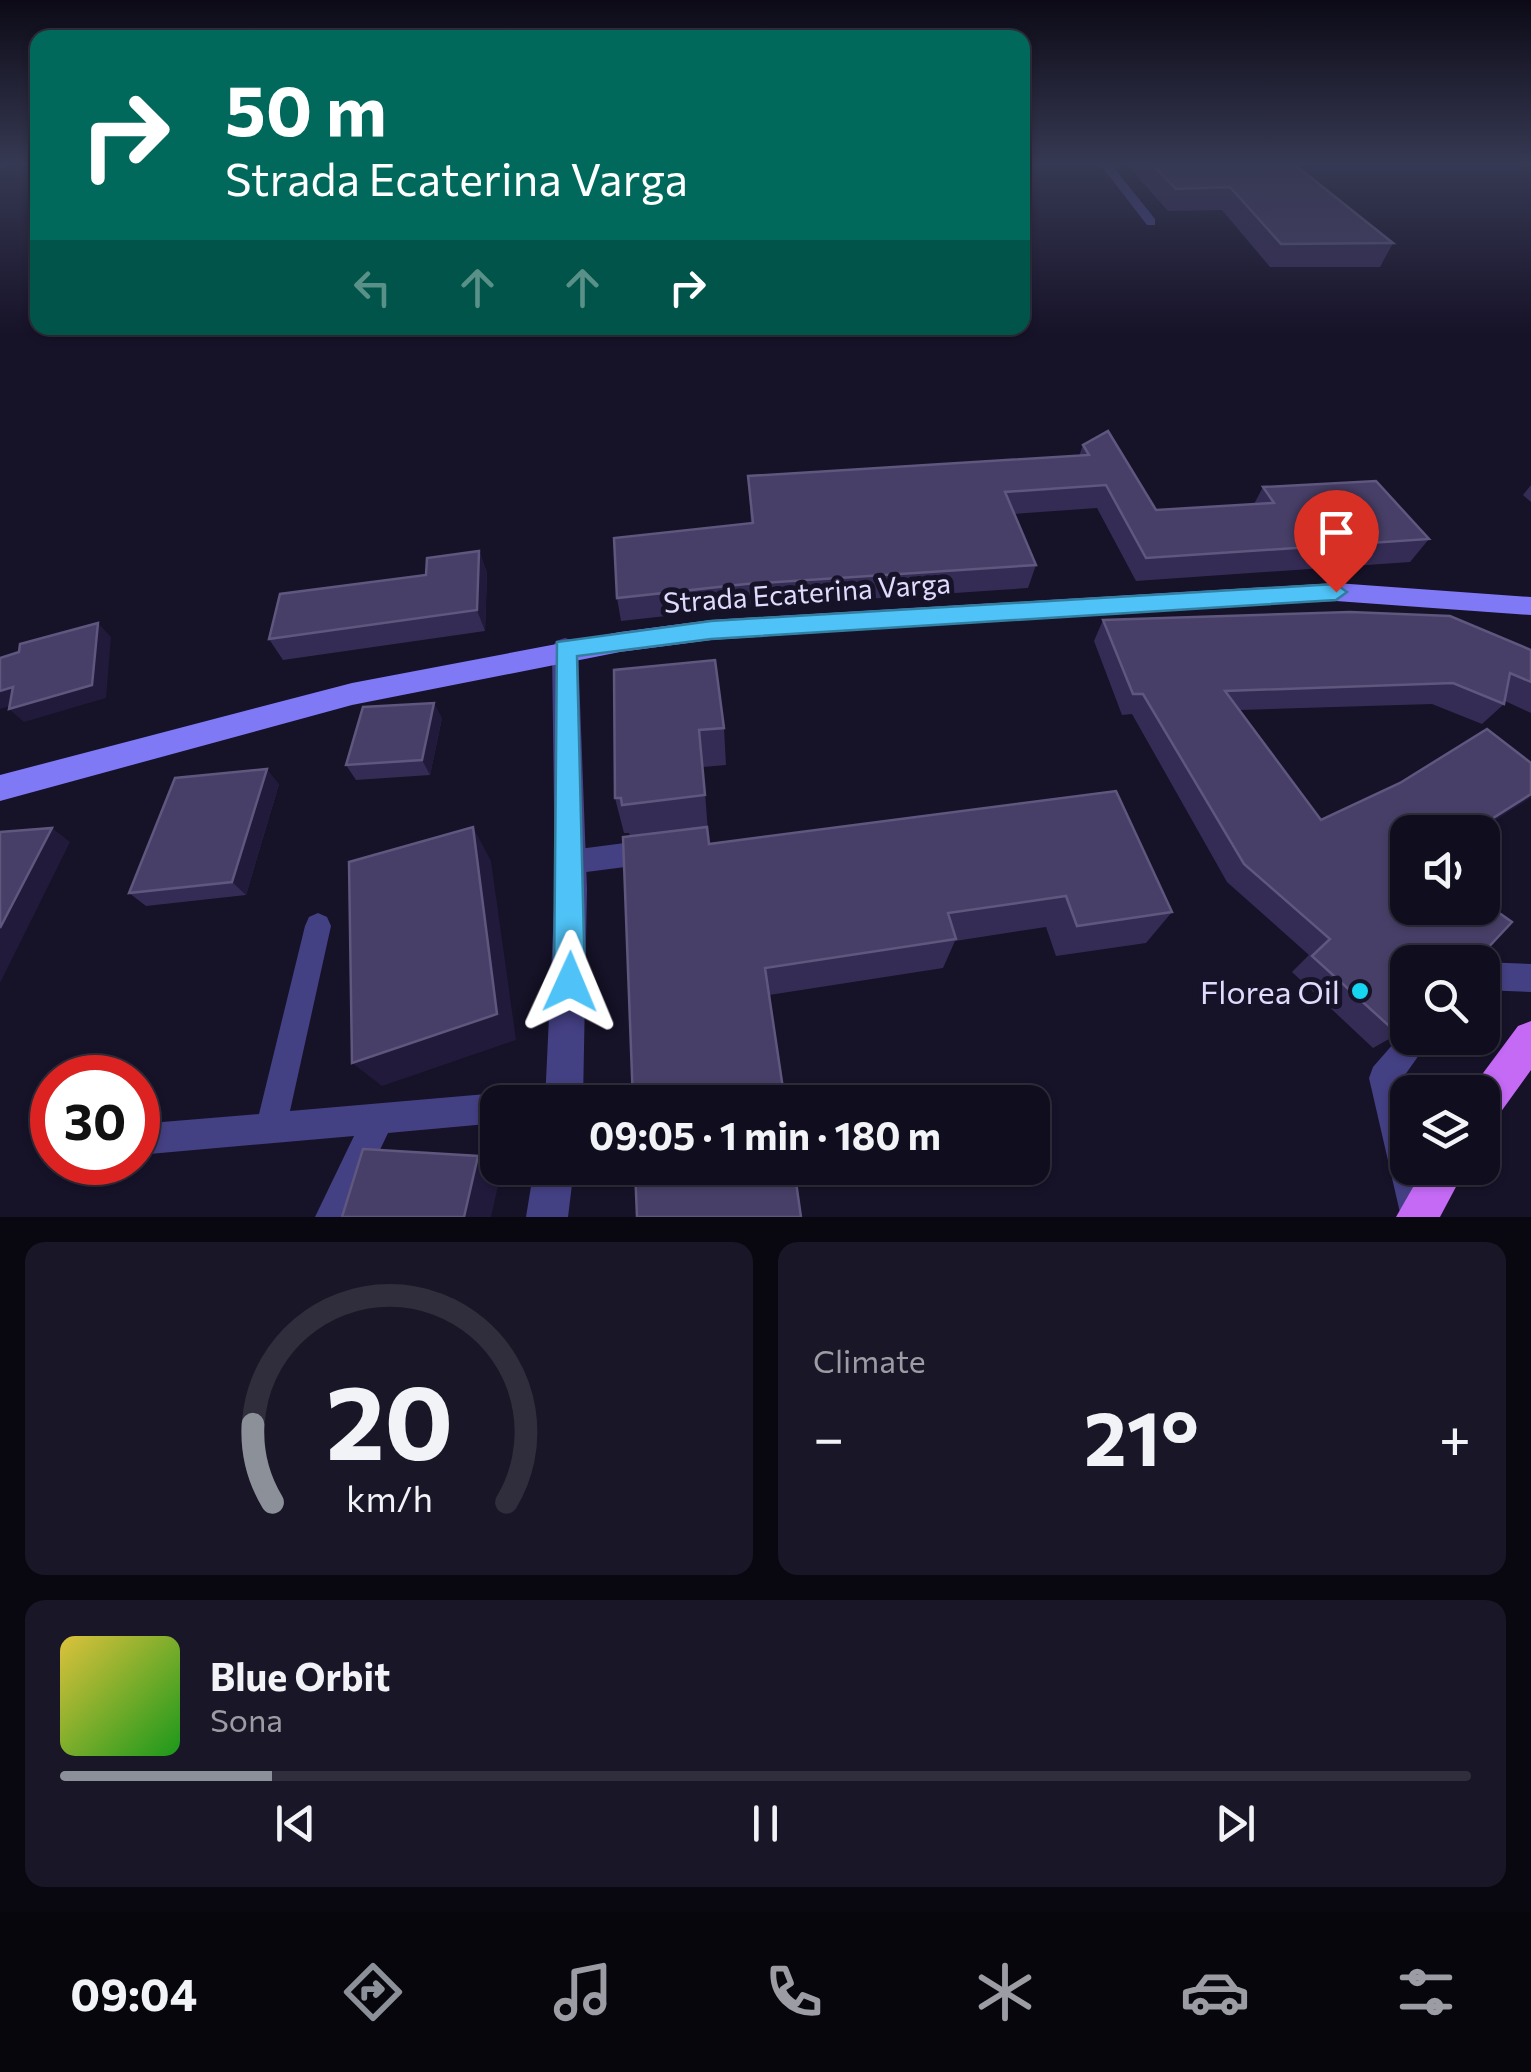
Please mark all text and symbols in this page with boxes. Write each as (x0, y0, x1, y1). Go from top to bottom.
text: 50 m (225, 65, 387, 150)
icon: right (60, 70, 190, 200)
text: Strada Ecaterina Varga (225, 150, 688, 205)
icon: left (345, 260, 400, 315)
icon: ahead (450, 260, 505, 315)
icon: ahead (555, 260, 610, 315)
icon: right (660, 260, 715, 315)
pin (1294, 490, 1379, 593)
icon: arrive (1309, 505, 1364, 560)
street label: Strada Ecaterina Varga (662, 565, 952, 619)
map controls (1390, 815, 1500, 1185)
button: sound (1390, 815, 1500, 925)
position arrow (518, 930, 622, 1034)
button: search (1390, 945, 1500, 1055)
place label: Florea Oil (1200, 971, 1340, 1011)
marker: Florea Oil (1349, 980, 1371, 1002)
speed limit sign: 30 (30, 1055, 160, 1185)
button: layers (1390, 1075, 1500, 1185)
text: 09:05 · 1 min · 180 m (589, 1111, 941, 1158)
text: Climate (813, 1340, 926, 1380)
text: 20 (325, 1354, 453, 1481)
text: 21° (1084, 1390, 1199, 1481)
text: − (813, 1402, 844, 1469)
text: + (1439, 1402, 1471, 1469)
text: km/h (346, 1476, 432, 1519)
text: Blue Orbit (210, 1652, 390, 1699)
text: Sona (210, 1699, 283, 1739)
icon: previous (268, 1796, 323, 1851)
icon: pause (738, 1796, 793, 1851)
icon: next (1208, 1796, 1263, 1851)
icon: directions (338, 1957, 408, 2027)
icon: music (548, 1957, 618, 2027)
icon: phone (759, 1957, 829, 2027)
icon: climate (970, 1957, 1040, 2027)
icon: car (1180, 1957, 1250, 2027)
icon: filters (1391, 1957, 1461, 2027)
text: 09:04 (70, 1965, 197, 2020)

